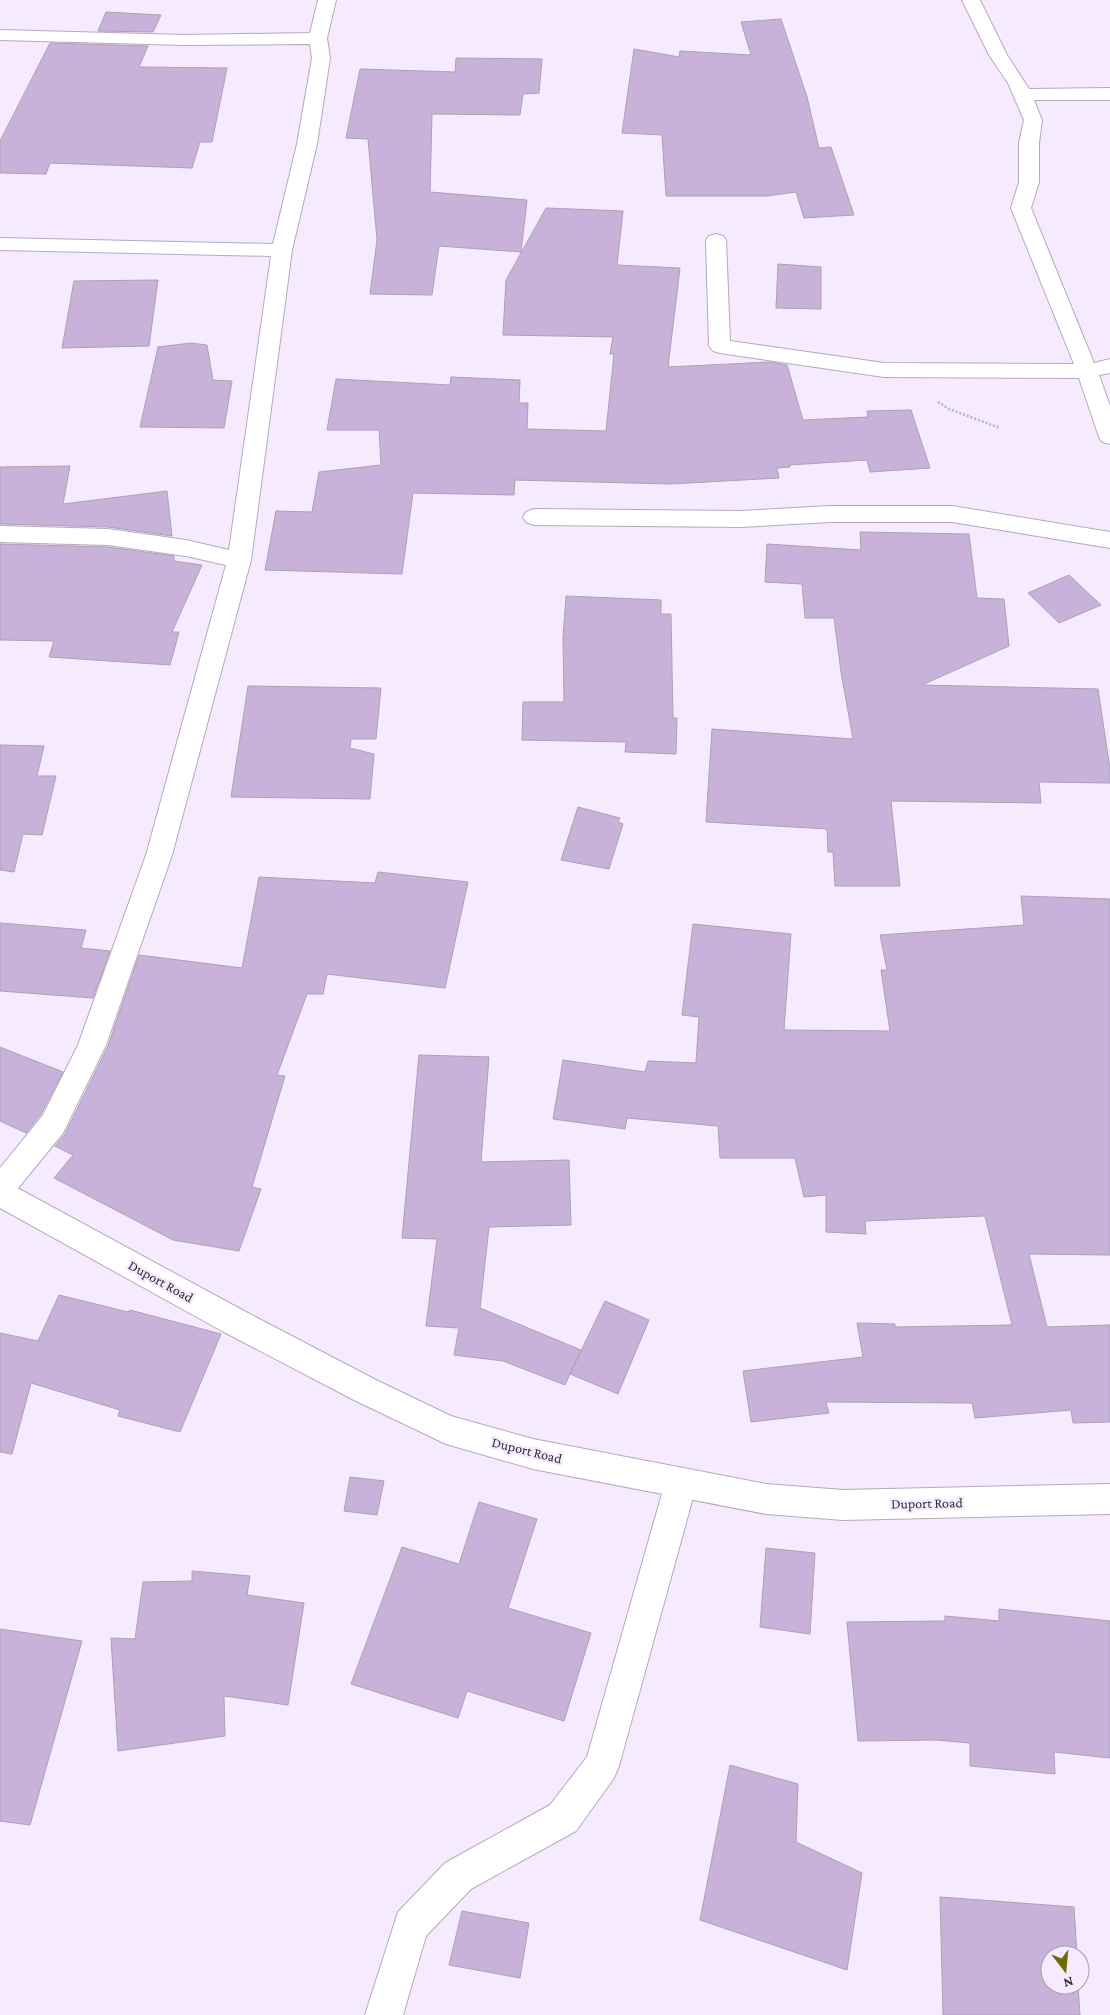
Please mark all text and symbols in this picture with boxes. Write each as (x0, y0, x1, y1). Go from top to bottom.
street label: Duport Road (126, 1257, 197, 1306)
street label: Duport Road (490, 1434, 564, 1467)
street label: Duport Road (891, 1494, 964, 1512)
north arrow (1040, 1945, 1090, 1995)
text: N (1061, 1973, 1075, 1992)

